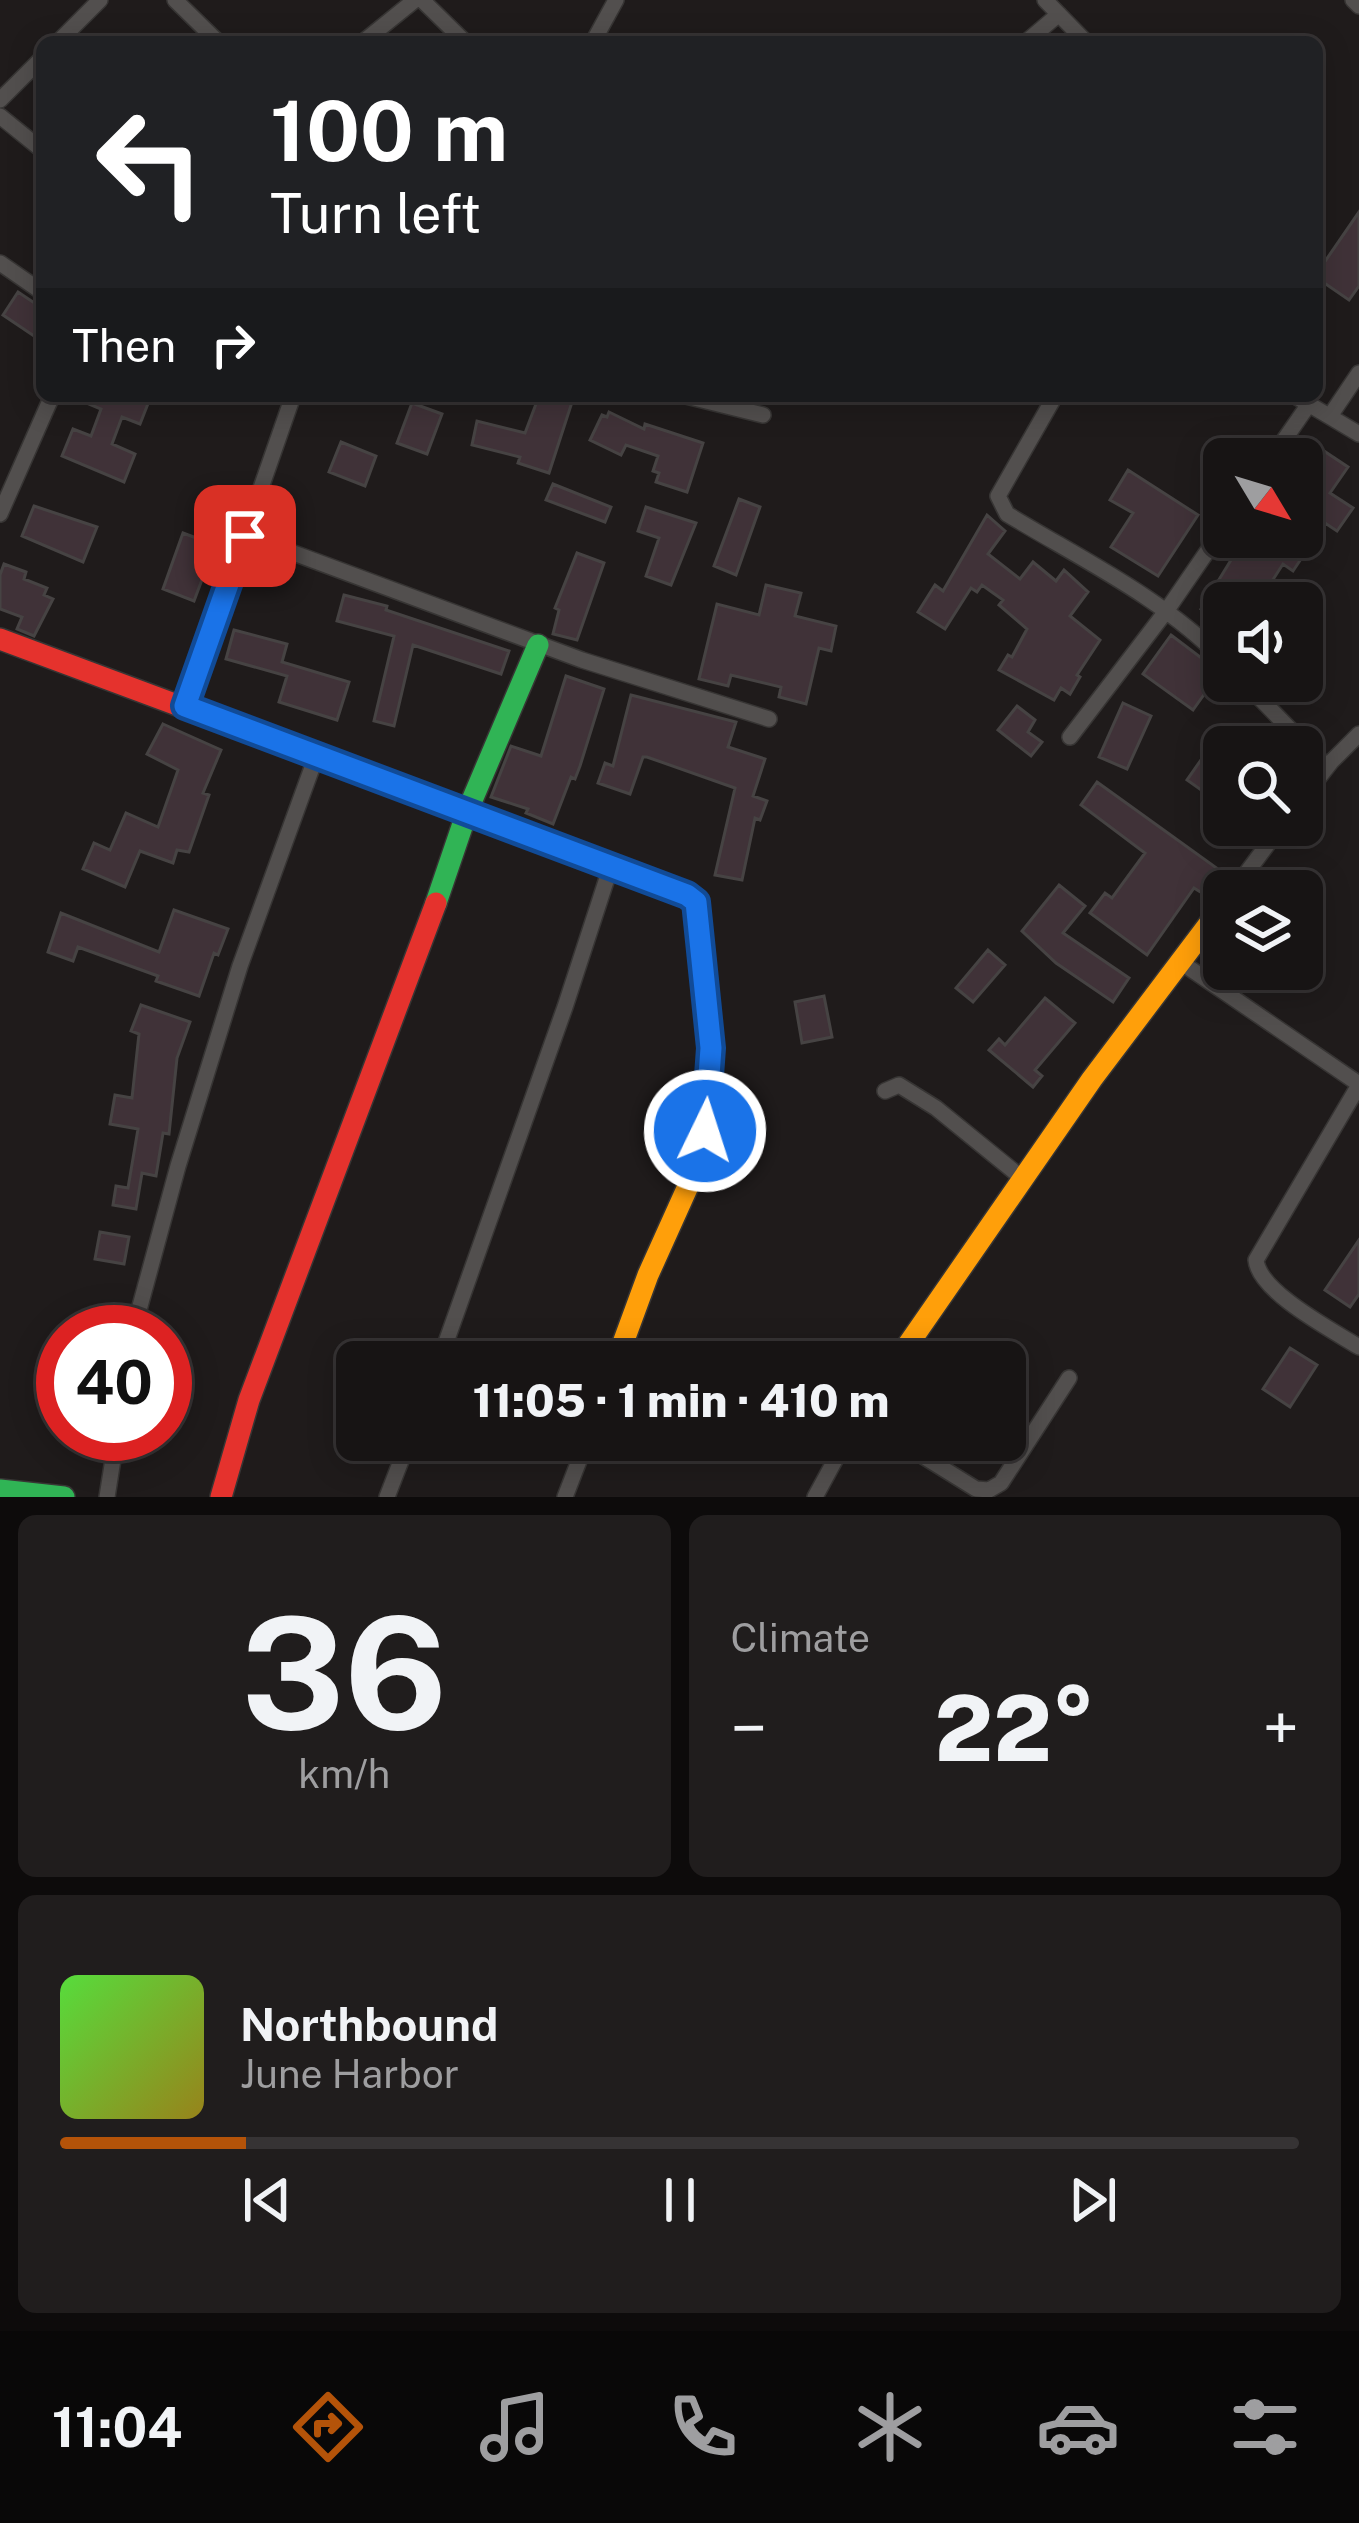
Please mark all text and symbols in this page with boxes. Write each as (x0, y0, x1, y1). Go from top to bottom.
text: 100 m (270, 81, 508, 180)
icon: left (72, 84, 228, 240)
text: Turn left (270, 182, 481, 245)
icon: right (200, 312, 266, 378)
text: Then (72, 319, 176, 372)
north arrow (1203, 438, 1323, 558)
map controls (1203, 438, 1323, 990)
pin (194, 485, 296, 587)
icon: arrive (212, 503, 278, 569)
button: sound (1203, 582, 1323, 702)
button: search (1203, 726, 1323, 846)
button: layers (1203, 870, 1323, 990)
position arrow (642, 1068, 768, 1194)
speed limit sign: 40 (36, 1305, 192, 1461)
text: 11:05 · 1 min · 410 m (472, 1374, 890, 1427)
text: 36 (241, 1581, 447, 1764)
text: Climate (731, 1615, 870, 1661)
text: 22° (934, 1675, 1095, 1781)
text: − (731, 1689, 767, 1767)
text: + (1262, 1689, 1299, 1767)
text: km/h (298, 1751, 390, 1797)
text: Northbound (240, 1998, 498, 2051)
text: June Harbor (240, 2051, 459, 2097)
icon: previous (234, 2167, 300, 2233)
icon: pause (647, 2167, 713, 2233)
icon: next (1060, 2167, 1126, 2233)
icon: directions (286, 2385, 370, 2469)
icon: music (473, 2385, 557, 2469)
icon: phone (661, 2385, 745, 2469)
icon: climate (848, 2385, 932, 2469)
icon: car (1036, 2385, 1120, 2469)
icon: filters (1223, 2385, 1307, 2469)
text: 11:04 (52, 2396, 183, 2459)

